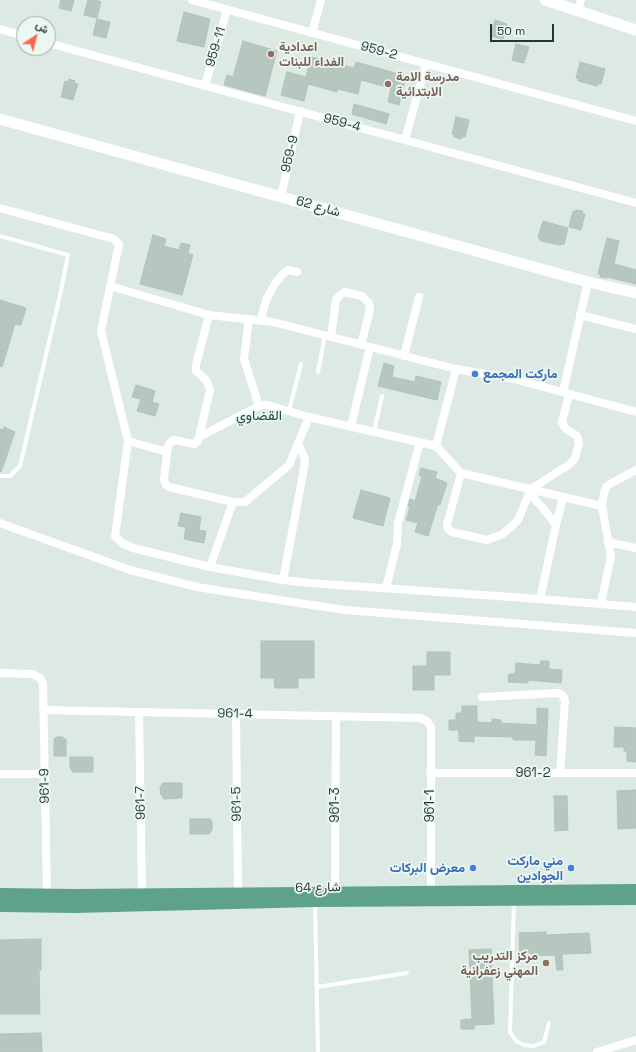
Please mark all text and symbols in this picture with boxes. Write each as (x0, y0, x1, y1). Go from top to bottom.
north arrow (16, 16, 56, 56)
scale bar (492, 16, 556, 42)
text: ش (33, 17, 52, 37)
text: 50 m (497, 23, 525, 39)
street label: 959-11 (203, 25, 229, 69)
place label: اعدادية الفداء للبنات (279, 39, 344, 70)
street label: 959-2 (359, 39, 399, 63)
marker: اعدادية الفداء للبنات (266, 49, 276, 59)
place label: مدرسة الامة الابتدائية (396, 69, 459, 100)
marker: مدرسة الامة الابتدائية (383, 79, 393, 89)
street label: 959-4 (322, 111, 362, 135)
street label: 959-9 (278, 134, 302, 174)
street label: شارع 62 (294, 193, 342, 221)
place label: ماركت المجمع (483, 366, 558, 382)
marker: ماركت المجمع (470, 369, 480, 379)
district label: القضاوي (236, 408, 282, 424)
street label: 961-4 (217, 706, 253, 722)
street label: 961-2 (515, 765, 551, 781)
street label: 961-9 (37, 768, 53, 804)
street label: 961-7 (133, 786, 149, 820)
street label: 961-5 (229, 786, 245, 822)
street label: 961-3 (327, 787, 343, 823)
street label: 961-1 (422, 790, 438, 822)
place label: مني ماركت الجوادين (507, 853, 563, 884)
place label: معرض البركات (390, 860, 465, 876)
marker: معرض البركات (468, 863, 478, 873)
marker: مني ماركت الجوادين (566, 863, 576, 873)
street label: شارع 64 (295, 880, 341, 896)
place label: مركز التدريب المهني زعفرانية (460, 948, 538, 979)
marker: مركز التدريب المهني زعفرانية (541, 958, 551, 968)

